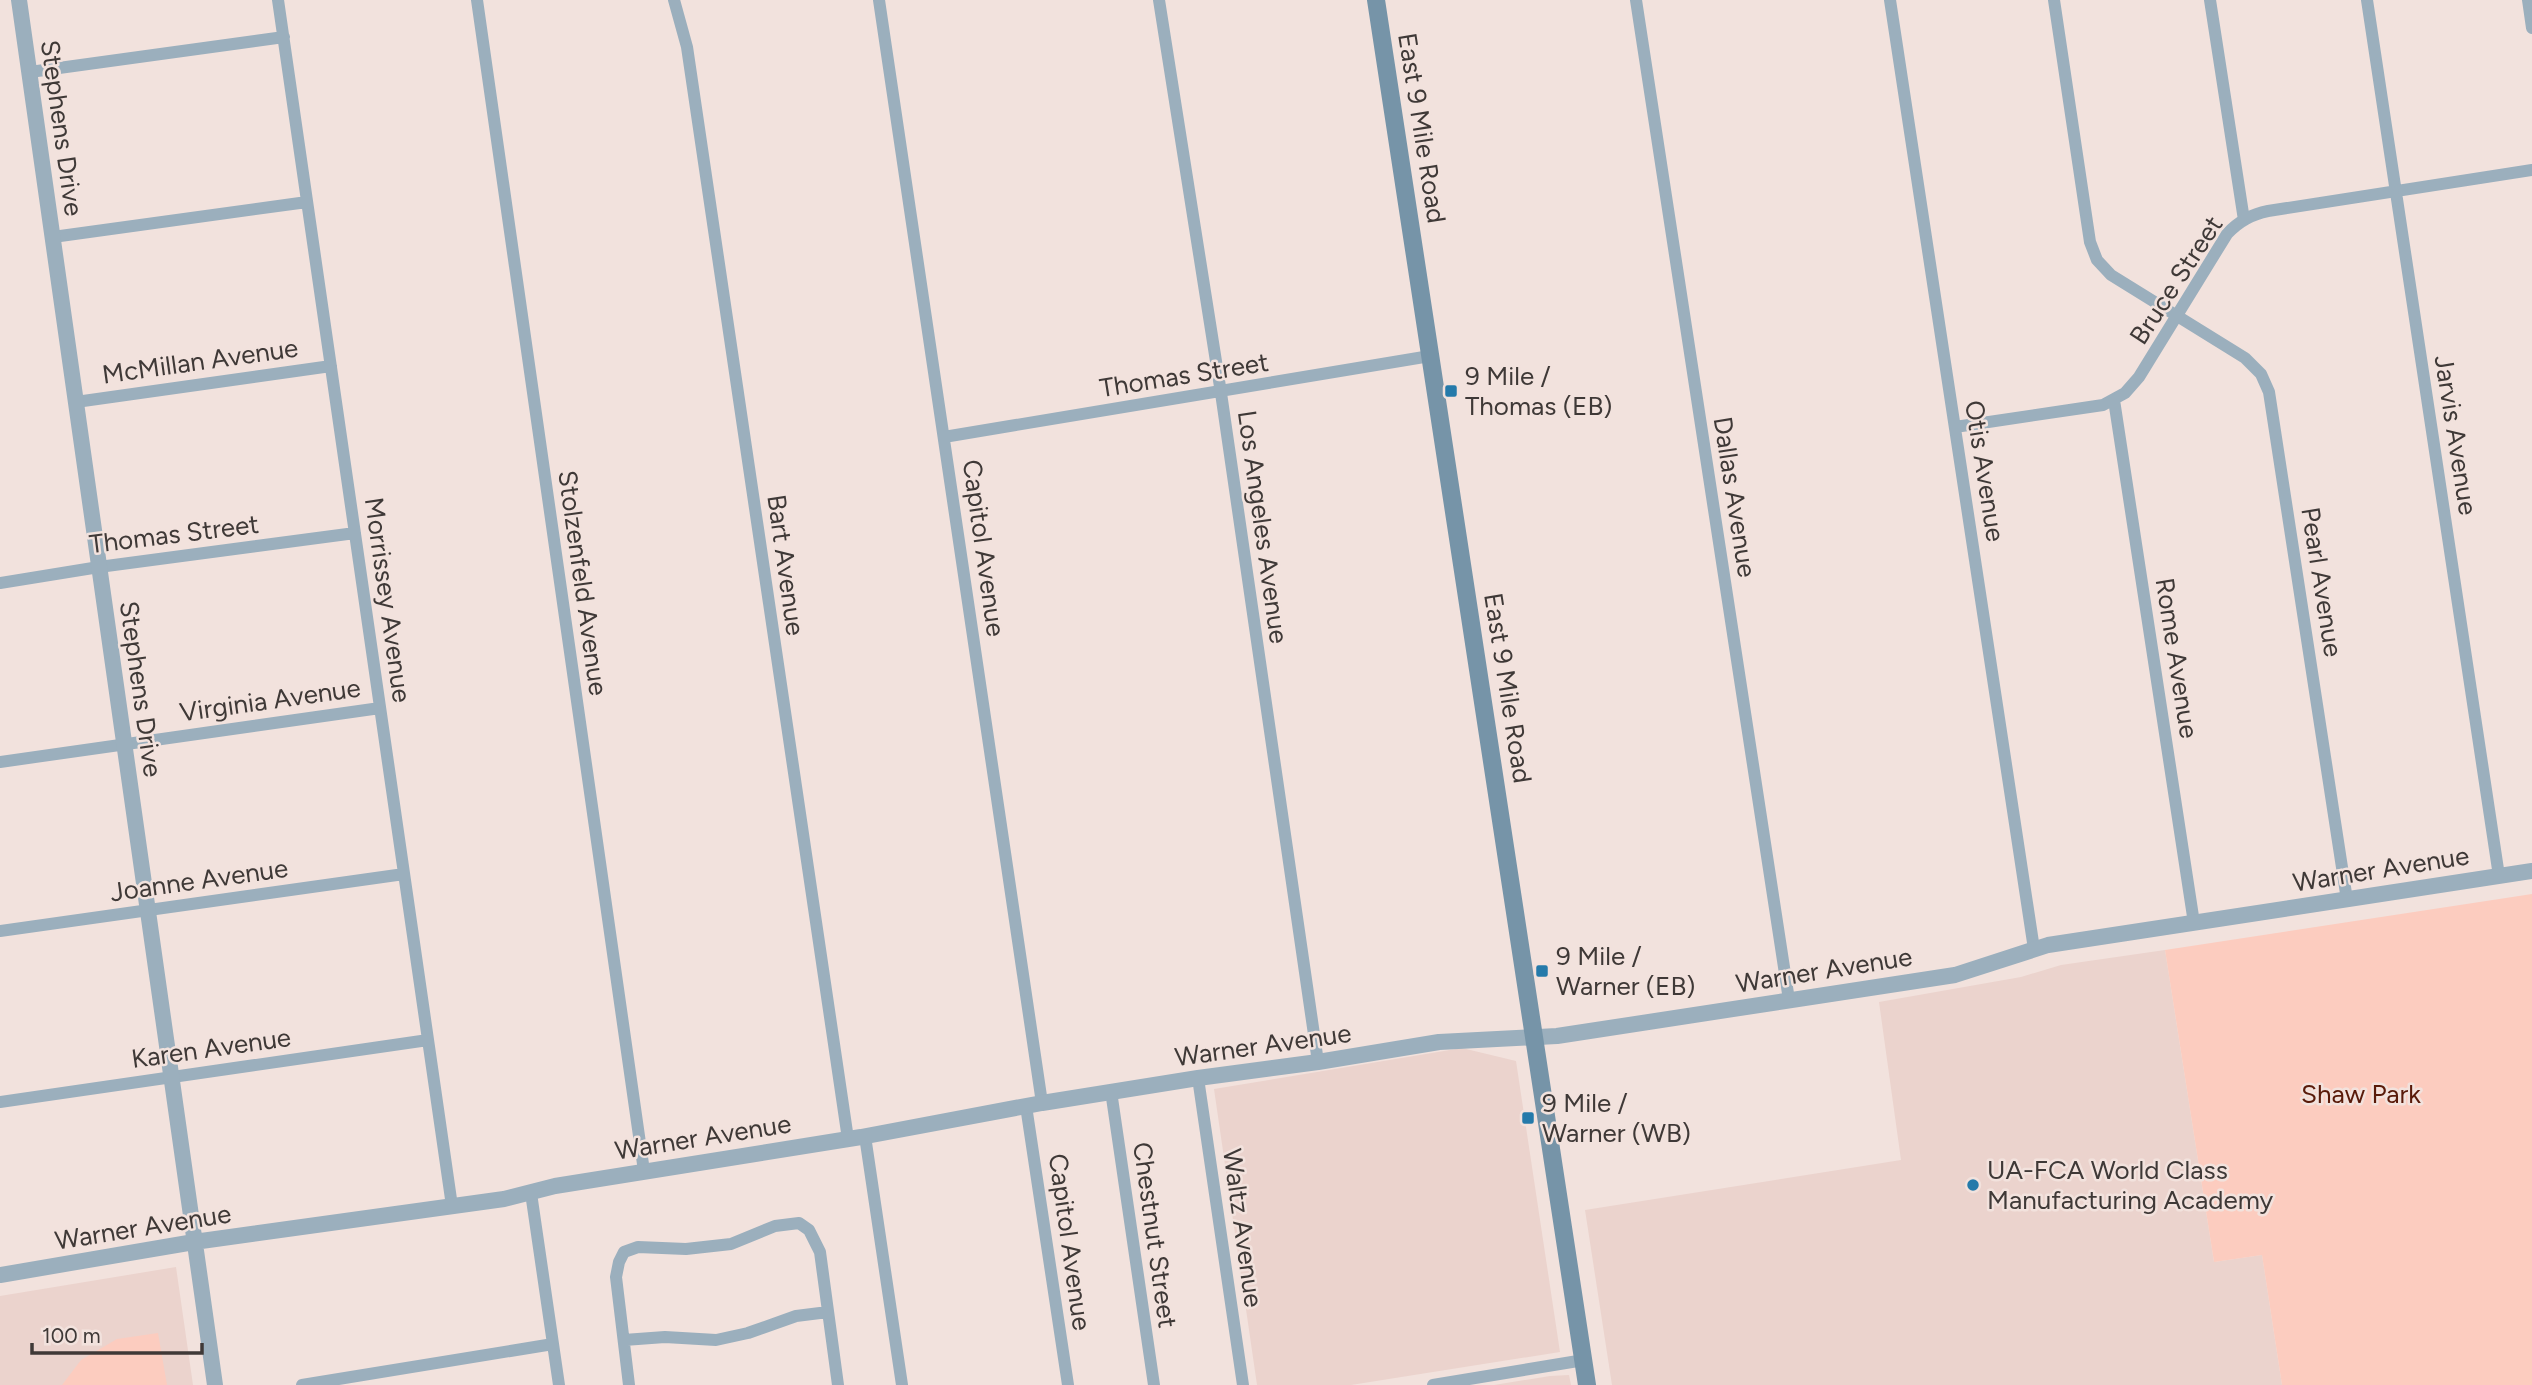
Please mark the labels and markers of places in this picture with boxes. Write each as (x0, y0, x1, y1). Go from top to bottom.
place label: 9 Mile / Thomas (EB) (1465, 360, 1612, 422)
marker: 9 Mile / Thomas (EB) (1443, 383, 1459, 399)
place label: 9 Mile / Warner (EB) (1556, 940, 1695, 1002)
marker: 9 Mile / Warner (EB) (1534, 963, 1550, 979)
place label: 9 Mile / Warner (WB) (1542, 1087, 1691, 1149)
marker: 9 Mile / Warner (WB) (1520, 1110, 1536, 1126)
place label: UA-FCA World Class Manufacturing Academy (1987, 1154, 2274, 1216)
marker: UA-FCA World Class Manufacturing Academy (1965, 1177, 1981, 1193)

